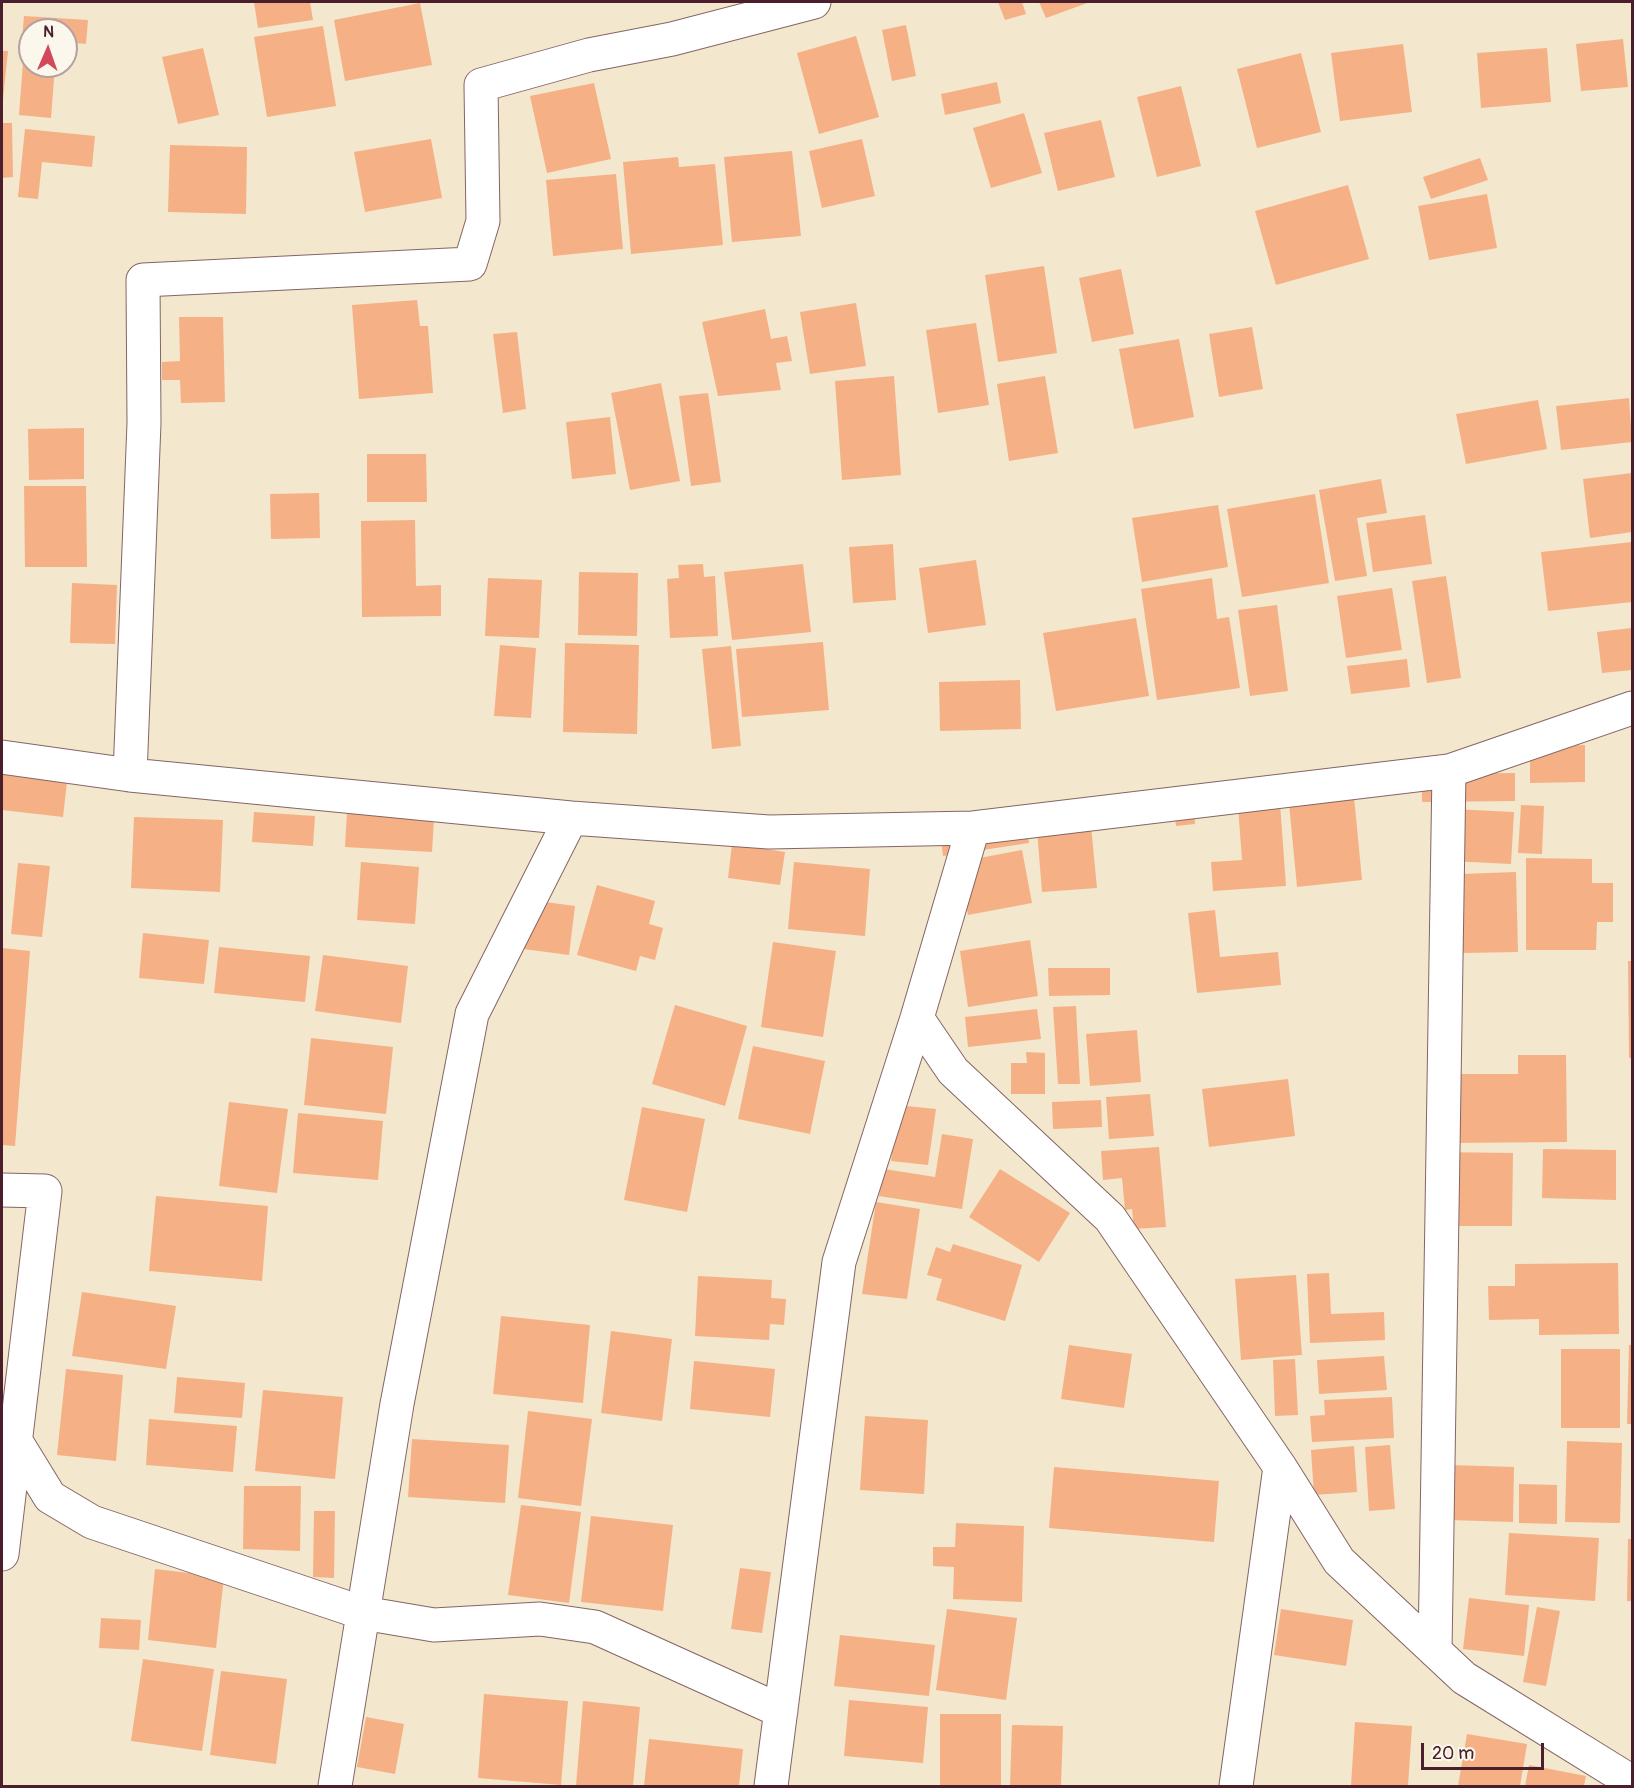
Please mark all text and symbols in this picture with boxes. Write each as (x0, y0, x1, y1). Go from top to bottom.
north arrow (18, 18, 78, 78)
text: N (43, 22, 54, 42)
scale bar (1424, 1731, 1547, 1769)
text: 20 m (1432, 1742, 1474, 1765)

